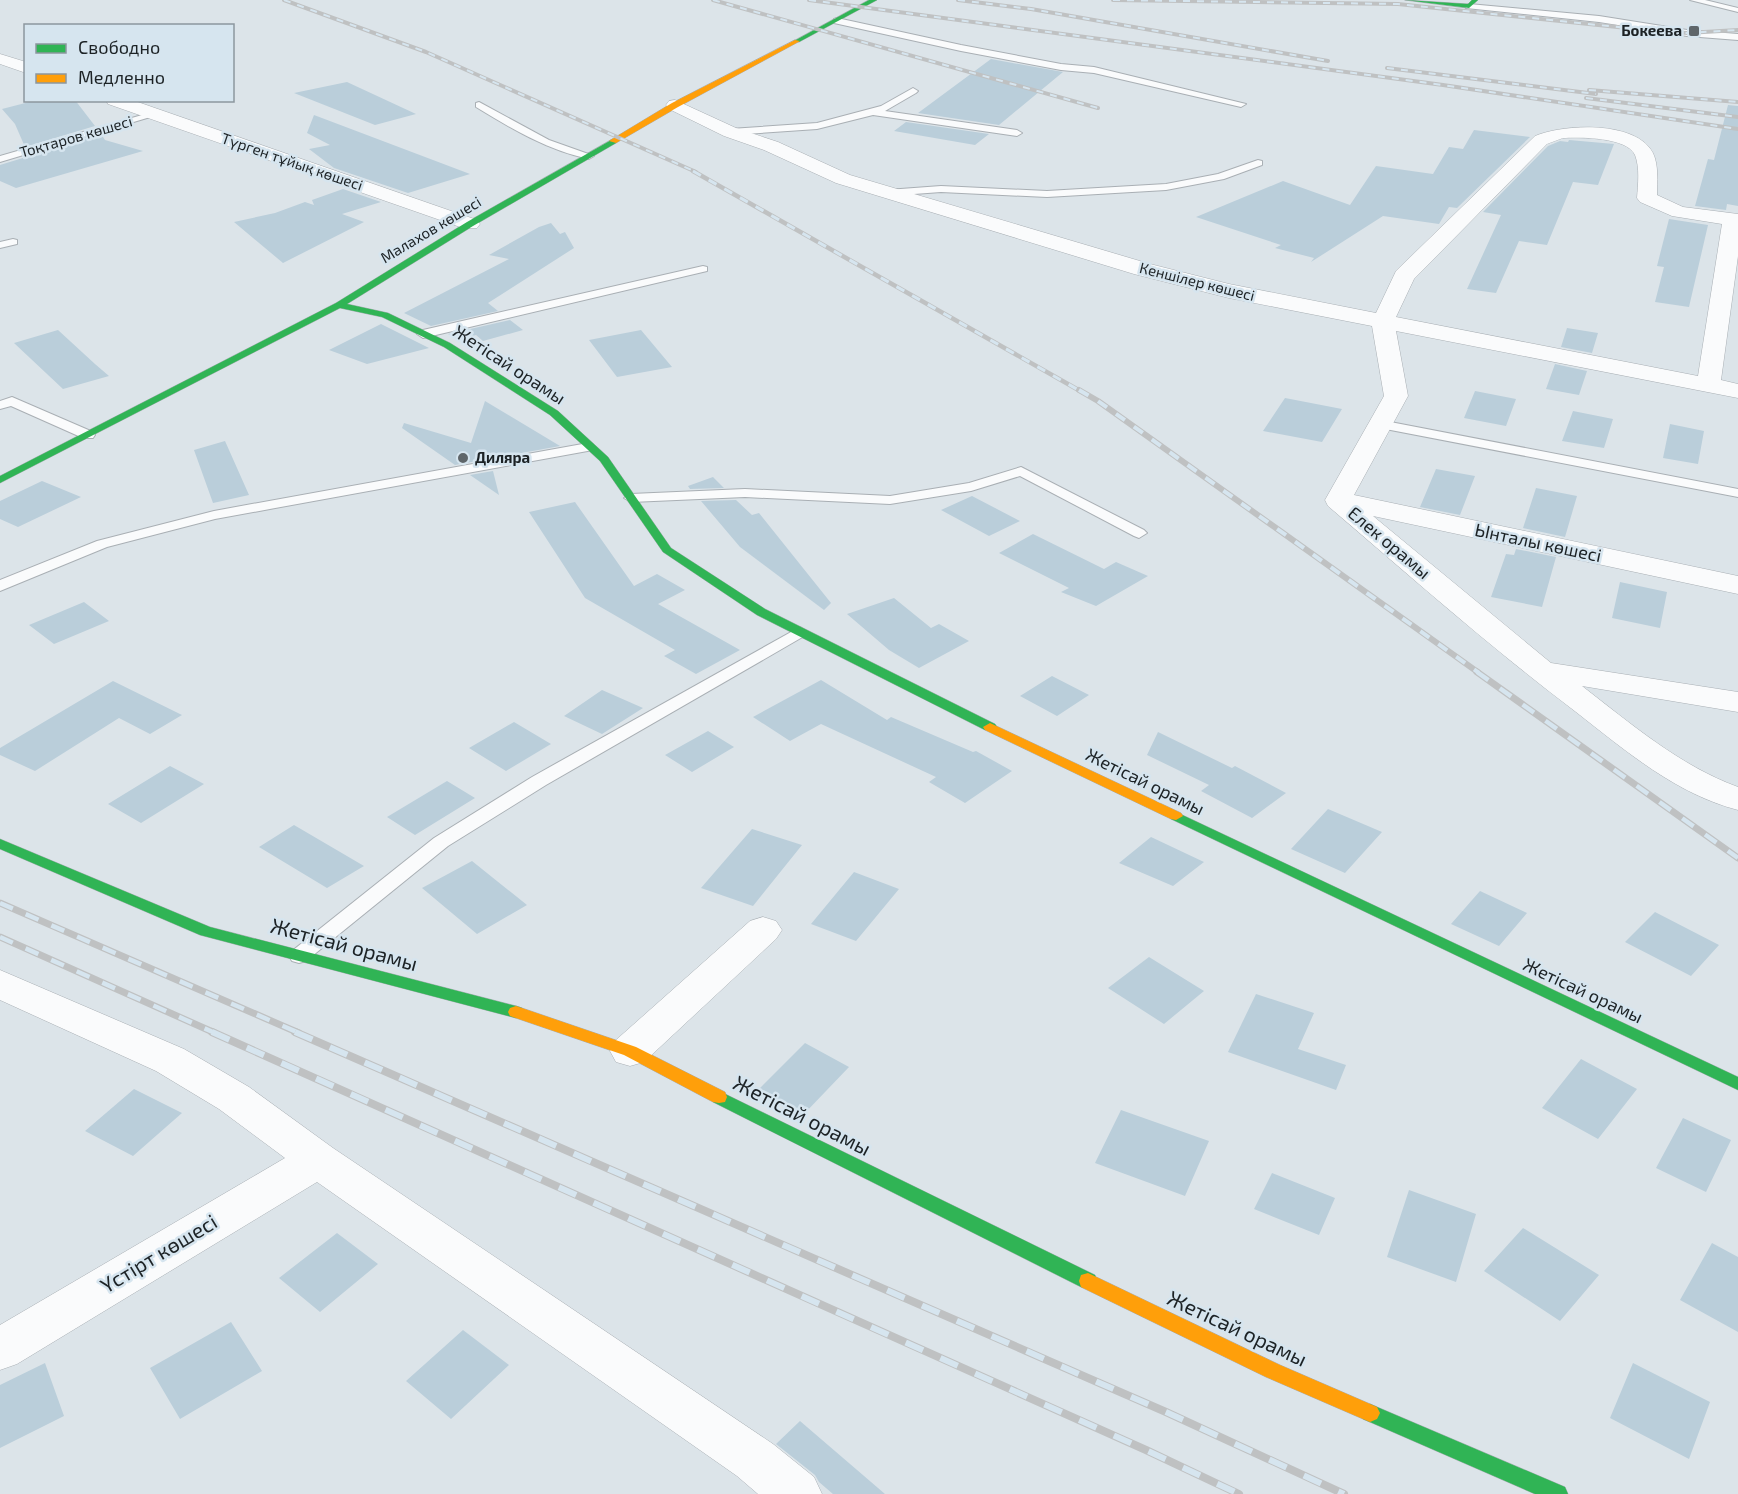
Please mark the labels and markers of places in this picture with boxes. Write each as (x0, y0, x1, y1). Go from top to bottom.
place label: Бокеева (1621, 21, 1682, 39)
marker: Бокеева (1687, 24, 1701, 38)
place label: Диляра (475, 448, 530, 466)
marker: Диляра (456, 451, 470, 465)

